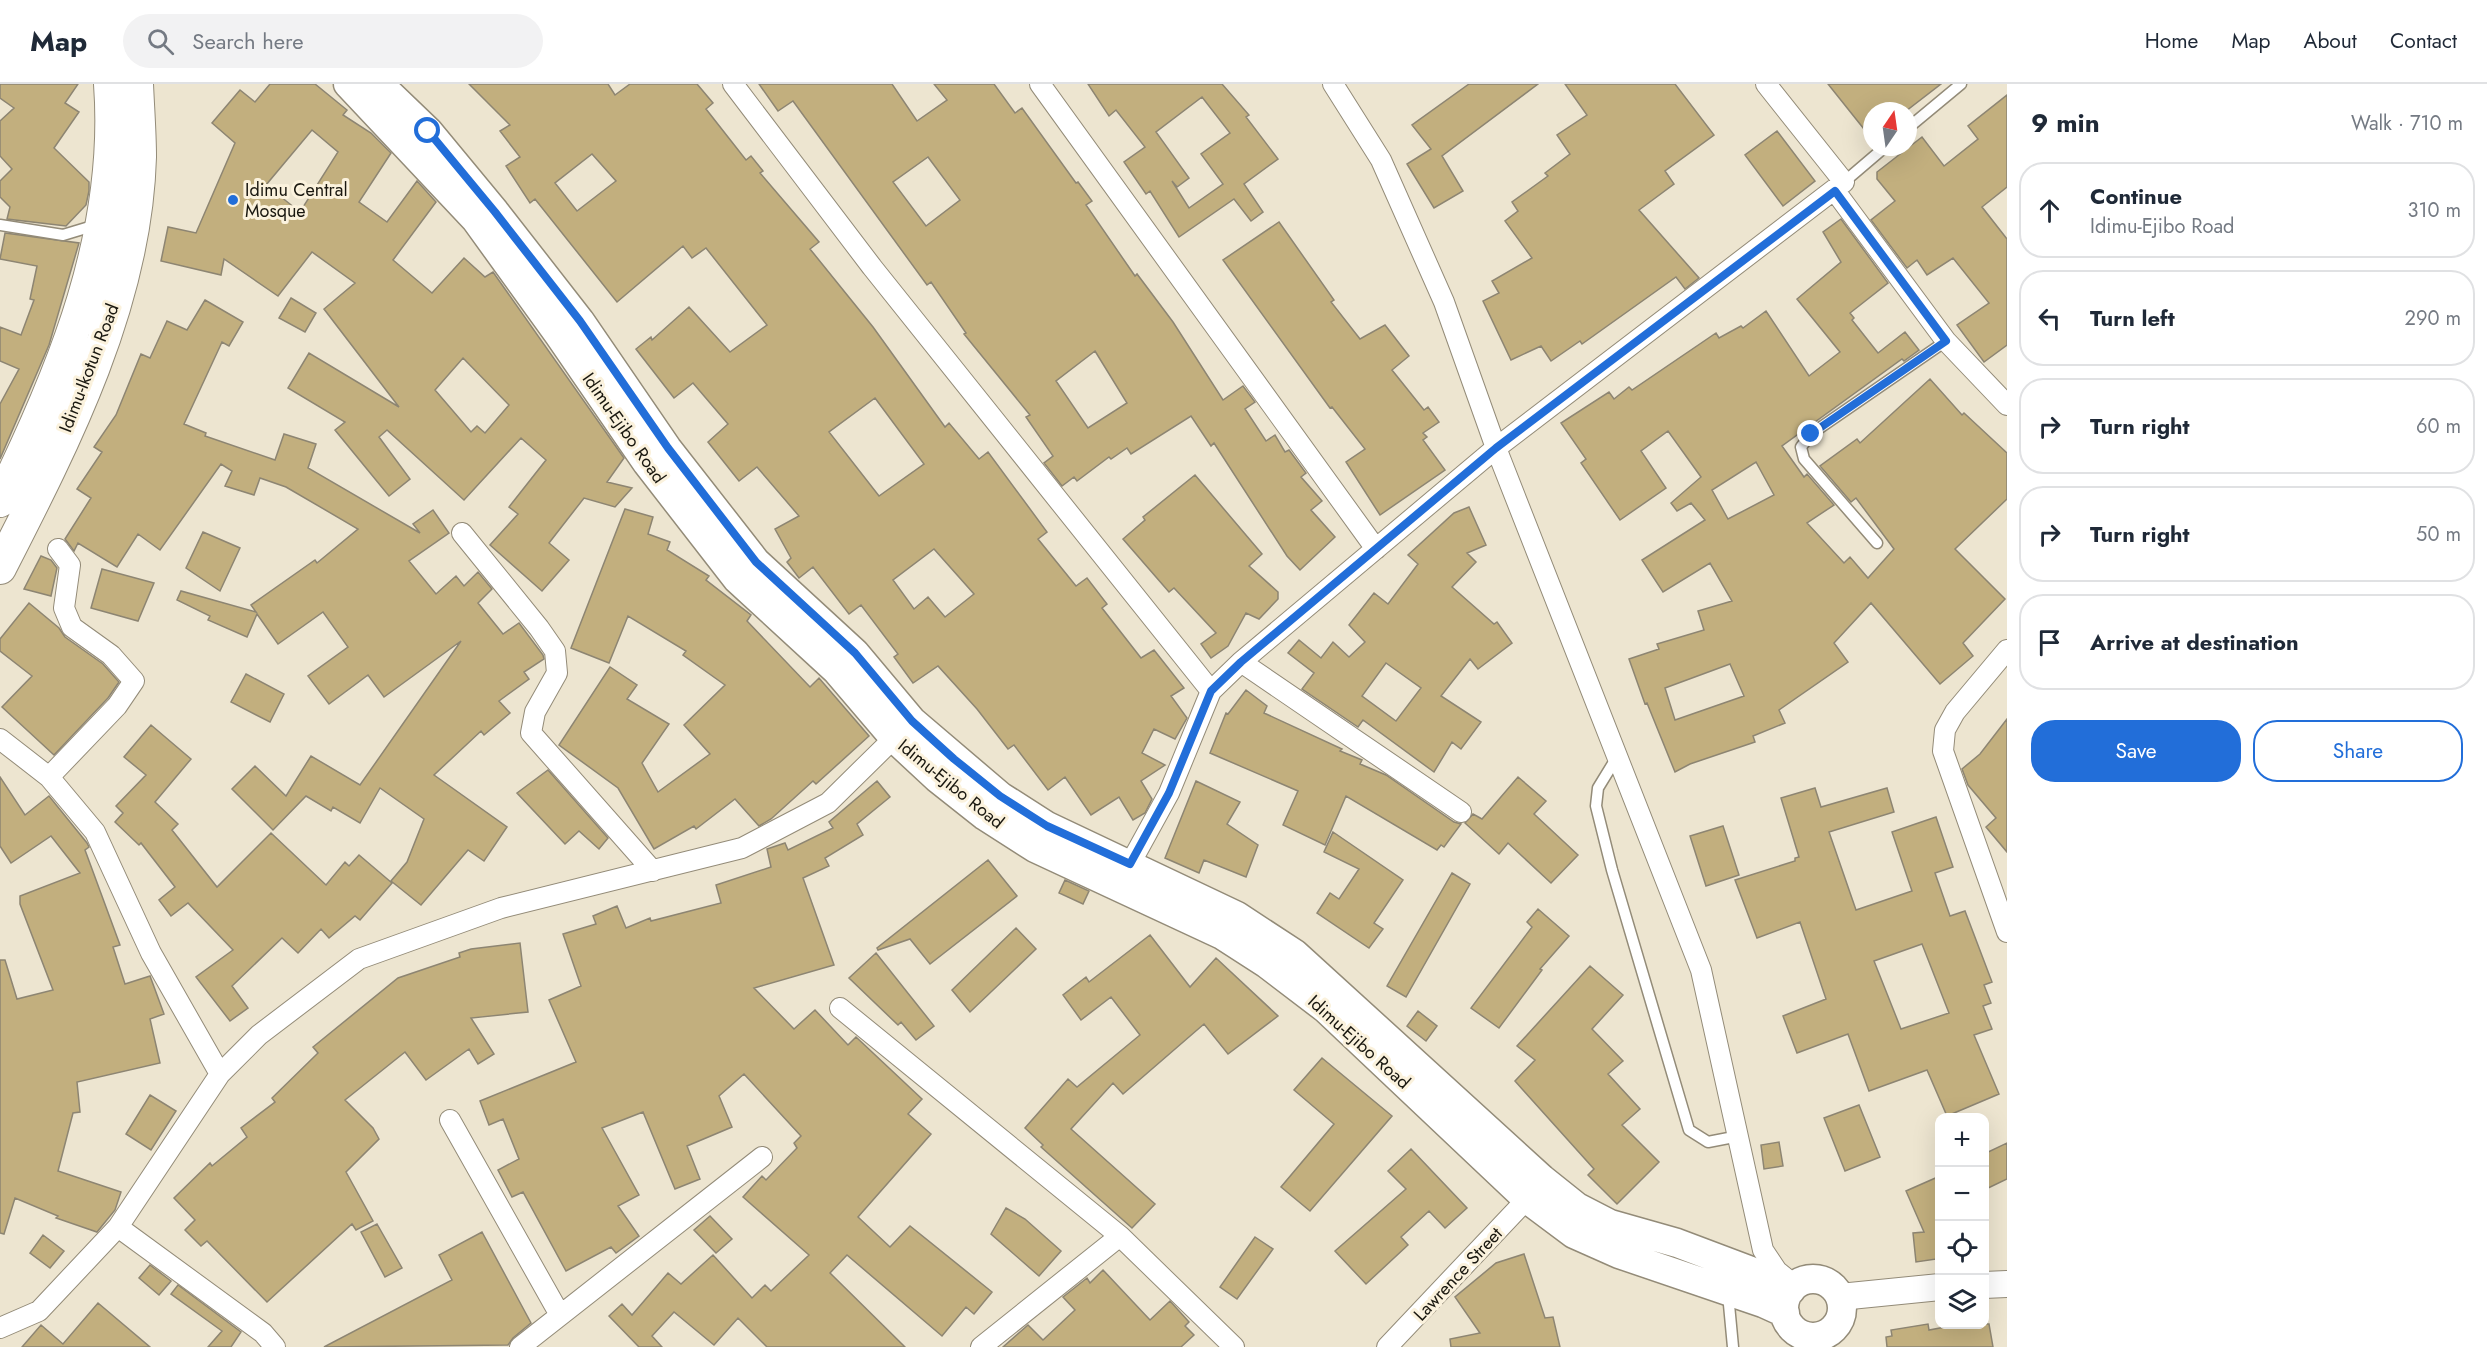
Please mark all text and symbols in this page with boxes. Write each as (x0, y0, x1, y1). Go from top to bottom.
search box (123, 14, 543, 68)
text: Map (30, 21, 87, 62)
icon: search (144, 25, 177, 58)
text: Search here (192, 25, 304, 57)
text: Home (2145, 26, 2198, 56)
text: Map (2231, 26, 2271, 56)
text: About (2304, 26, 2357, 56)
text: Contact (2390, 26, 2457, 56)
north arrow (1863, 102, 1917, 156)
text: 9 min (2031, 104, 2100, 142)
text: Walk · 710 m (2351, 109, 2463, 138)
route start (414, 117, 440, 143)
place label: Idimu Central Mosque (245, 177, 348, 224)
text: Continue (2090, 180, 2182, 212)
marker: Idimu Central Mosque (226, 193, 240, 207)
icon: ahead (2033, 194, 2066, 227)
text: 310 m (2407, 196, 2461, 225)
text: Idimu-Ejibo Road (2090, 212, 2234, 241)
street label: Idimu-Ikotun Road (53, 300, 125, 436)
icon: left (2033, 302, 2066, 335)
text: Turn left (2090, 302, 2175, 334)
text: 290 m (2405, 304, 2461, 333)
street label: Idimu-Ejibo Road (576, 367, 672, 489)
icon: right (2033, 410, 2066, 443)
text: Turn right (2090, 410, 2190, 442)
text: 60 m (2416, 412, 2461, 441)
route end (1797, 420, 1823, 446)
icon: right (2033, 518, 2066, 551)
text: Turn right (2090, 518, 2190, 550)
text: 50 m (2416, 520, 2461, 549)
icon: arrive (2033, 626, 2066, 659)
text: Arrive at destination (2090, 626, 2299, 658)
button: Save (2031, 720, 2241, 782)
button: Share (2253, 720, 2463, 782)
street label: Idimu-Ejibo Road (892, 733, 1010, 835)
street label: Idimu-Ejibo Road (1302, 989, 1416, 1095)
map controls (1935, 1113, 1989, 1329)
button: + (1935, 1113, 1989, 1167)
button: − (1935, 1167, 1989, 1221)
street label: Lawrence Street (1408, 1221, 1509, 1327)
button: locate (1935, 1221, 1989, 1275)
button: layers (1935, 1275, 1989, 1329)

